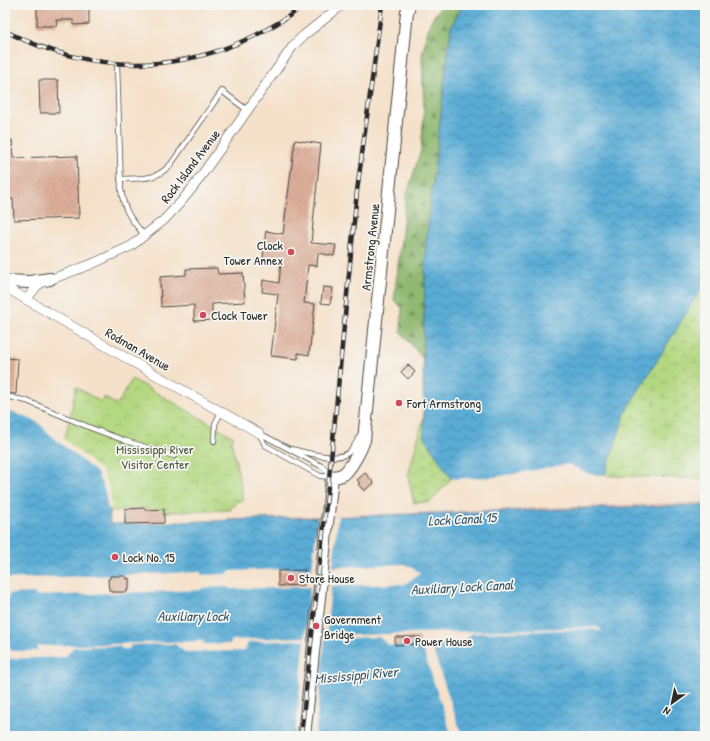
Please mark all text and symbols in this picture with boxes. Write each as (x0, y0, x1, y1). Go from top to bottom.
street label: Rock Island Avenue (156, 125, 224, 207)
street label: Armstrong Avenue (356, 203, 384, 291)
place label: Clock Tower Annex (223, 236, 284, 269)
marker: Clock Tower Annex (286, 247, 296, 257)
place label: Clock Tower (211, 306, 268, 324)
marker: Clock Tower (198, 310, 208, 320)
street label: Rodman Avenue (102, 323, 174, 375)
place label: Fort Armstrong (406, 394, 481, 412)
marker: Fort Armstrong (394, 398, 404, 408)
park label: Mississippi River Visitor Center (116, 440, 194, 473)
water label: Lock Canal 15 (427, 507, 499, 530)
place label: Lock No. 15 (123, 548, 175, 566)
marker: Lock No. 15 (110, 552, 120, 562)
place label: Store House (299, 569, 355, 587)
marker: Store House (286, 573, 296, 583)
water label: Auxiliary Lock Canal (410, 574, 515, 600)
water label: Auxiliary Lock (158, 606, 230, 626)
place label: Government Bridge (324, 610, 382, 643)
marker: Government Bridge (311, 621, 321, 631)
place label: Power House (415, 632, 472, 650)
marker: Power House (402, 636, 412, 646)
water label: Mississippi River (313, 661, 400, 689)
north arrow (652, 683, 692, 723)
text: N (660, 704, 673, 719)

